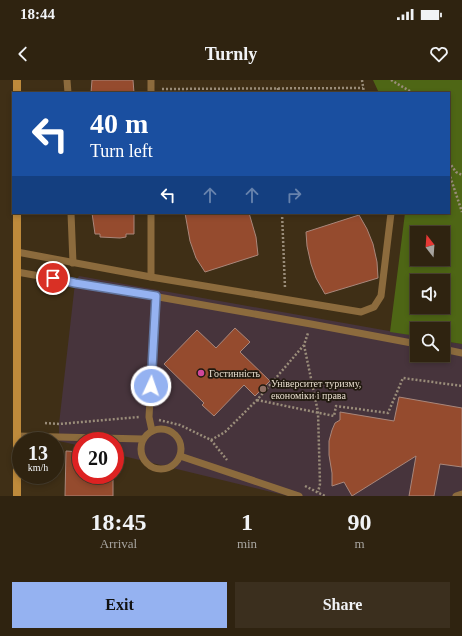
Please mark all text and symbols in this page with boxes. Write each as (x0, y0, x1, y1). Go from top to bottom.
text: 18:44 (20, 6, 55, 22)
icon: back (12, 43, 34, 65)
icon: heart (428, 43, 450, 65)
text: Turnly (205, 44, 257, 64)
icon: left (24, 108, 76, 160)
text: 40 m (90, 108, 148, 139)
text: Turn left (90, 141, 153, 161)
icon: left (157, 184, 179, 206)
icon: ahead (199, 184, 221, 206)
icon: ahead (241, 184, 263, 206)
icon: right (283, 184, 305, 206)
north arrow (410, 226, 450, 266)
map controls (410, 226, 450, 362)
pin (36, 261, 70, 295)
icon: arrive (42, 267, 64, 289)
button: sound (410, 274, 450, 314)
button: search (410, 322, 450, 362)
position arrow (130, 365, 172, 407)
marker: Гостинність (196, 368, 206, 378)
place label: Гостинність (209, 368, 261, 379)
place label: Університет туризму, економіки і права (271, 378, 361, 401)
marker: Університет туризму, економіки і права (258, 384, 268, 394)
speed limit sign: 20 (72, 432, 124, 484)
text: 13 (28, 442, 48, 464)
text: km/h (28, 462, 48, 473)
text: 18:45 (90, 509, 146, 535)
text: 1 (241, 509, 253, 535)
text: 90 (348, 509, 372, 535)
text: Arrival (100, 536, 137, 551)
text: min (237, 536, 257, 551)
text: m (354, 536, 365, 551)
button: Exit (12, 582, 227, 628)
button: Share (235, 582, 450, 628)

